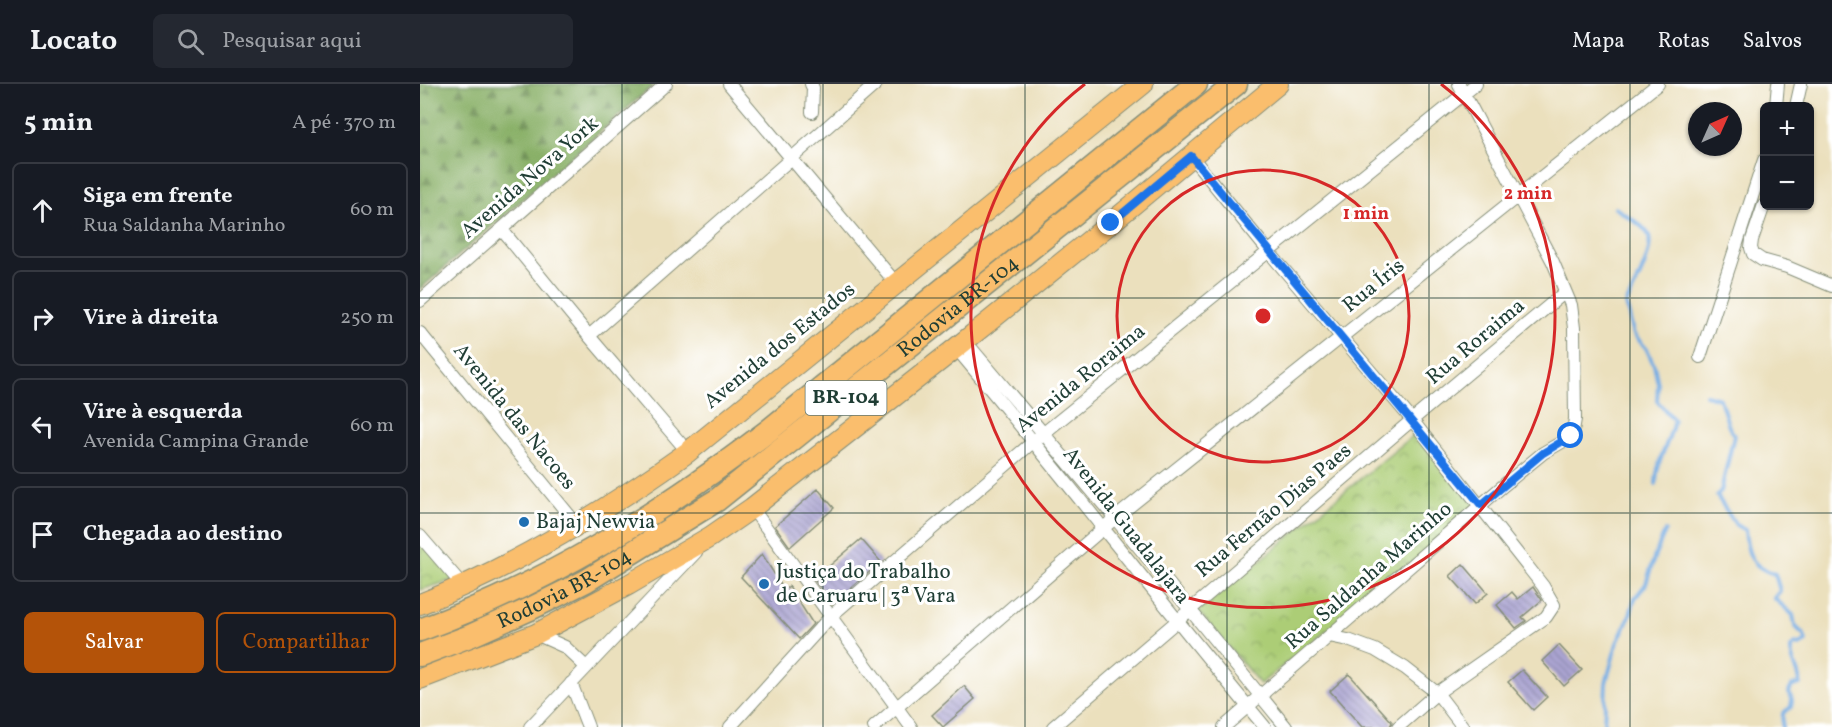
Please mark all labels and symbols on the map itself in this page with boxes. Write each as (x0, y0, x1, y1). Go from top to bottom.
north arrow (1688, 102, 1742, 156)
street label: Avenida Nova York (455, 110, 606, 246)
text: 2 min (1504, 182, 1552, 207)
text: 1 min (1343, 202, 1389, 227)
route end (1097, 209, 1123, 235)
street label: Rodovia BR-104 (891, 249, 1025, 364)
street label: Rua Íris (1337, 252, 1411, 320)
street label: Avenida dos Estados (698, 276, 862, 416)
street label: Rua Roraima (1420, 292, 1532, 392)
centre of rings (1253, 306, 1273, 326)
street label: Avenida Roraima (1010, 318, 1152, 440)
street label: Avenida das Nacoes (446, 338, 582, 496)
road number: BR-104 (806, 381, 886, 415)
route start (1557, 422, 1583, 448)
street label: Rua Fernão Dias Paes (1190, 437, 1358, 585)
street label: Avenida Guadalajara (1055, 441, 1197, 611)
street label: Rua Saldanha Marinho (1279, 495, 1459, 657)
place label: Bajaj Newvia (536, 508, 656, 537)
marker: Bajaj Newvia (517, 515, 531, 529)
street label: Rodovia BR-104 (493, 542, 637, 636)
place label: Justiça do Trabalho de Caruaru | 3ª Vara (776, 558, 956, 611)
marker: Justiça do Trabalho de Caruaru | 3ª Vara (757, 577, 771, 591)

